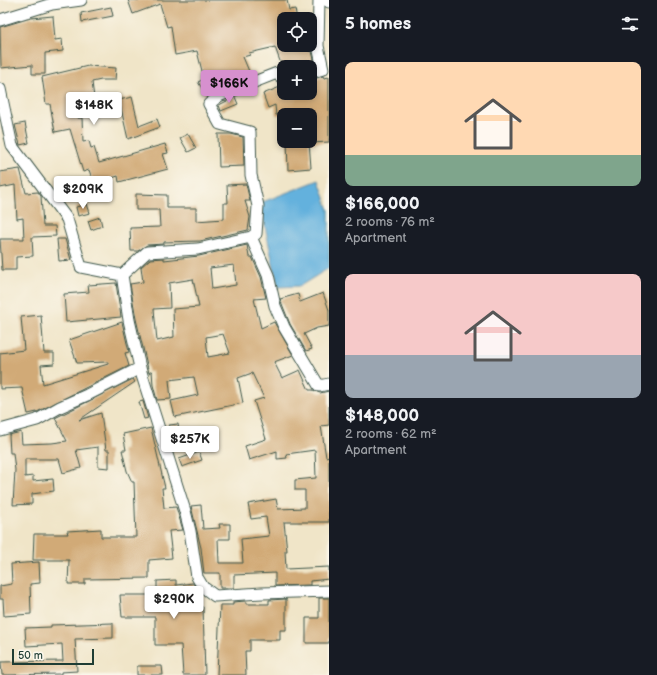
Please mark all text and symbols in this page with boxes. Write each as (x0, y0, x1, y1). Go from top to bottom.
map controls (277, 12, 317, 148)
button: locate (277, 12, 317, 52)
icon: filters (619, 13, 641, 35)
text: 5 homes (345, 14, 411, 34)
button: + (277, 60, 317, 100)
pin: $166K (201, 70, 257, 104)
text: $166K (210, 75, 248, 91)
icon: home (457, 88, 529, 160)
pin: $148K (66, 92, 122, 126)
text: $148K (75, 97, 113, 113)
button: − (277, 108, 317, 148)
pin: $209K (55, 176, 111, 210)
text: $209K (63, 181, 103, 197)
text: $166,000 (345, 194, 420, 214)
text: 2 rooms · 76 m² (345, 214, 435, 230)
text: Apartment (345, 230, 406, 246)
icon: home (457, 300, 529, 372)
text: $148,000 (345, 406, 419, 426)
pin: $257K (162, 426, 218, 460)
text: 2 rooms · 62 m² (345, 426, 437, 442)
text: $257K (170, 431, 210, 447)
text: Apartment (345, 442, 406, 458)
pin: $290K (146, 586, 202, 620)
text: $290K (154, 591, 194, 607)
scale bar (12, 647, 94, 666)
text: 50 m (18, 649, 43, 662)

